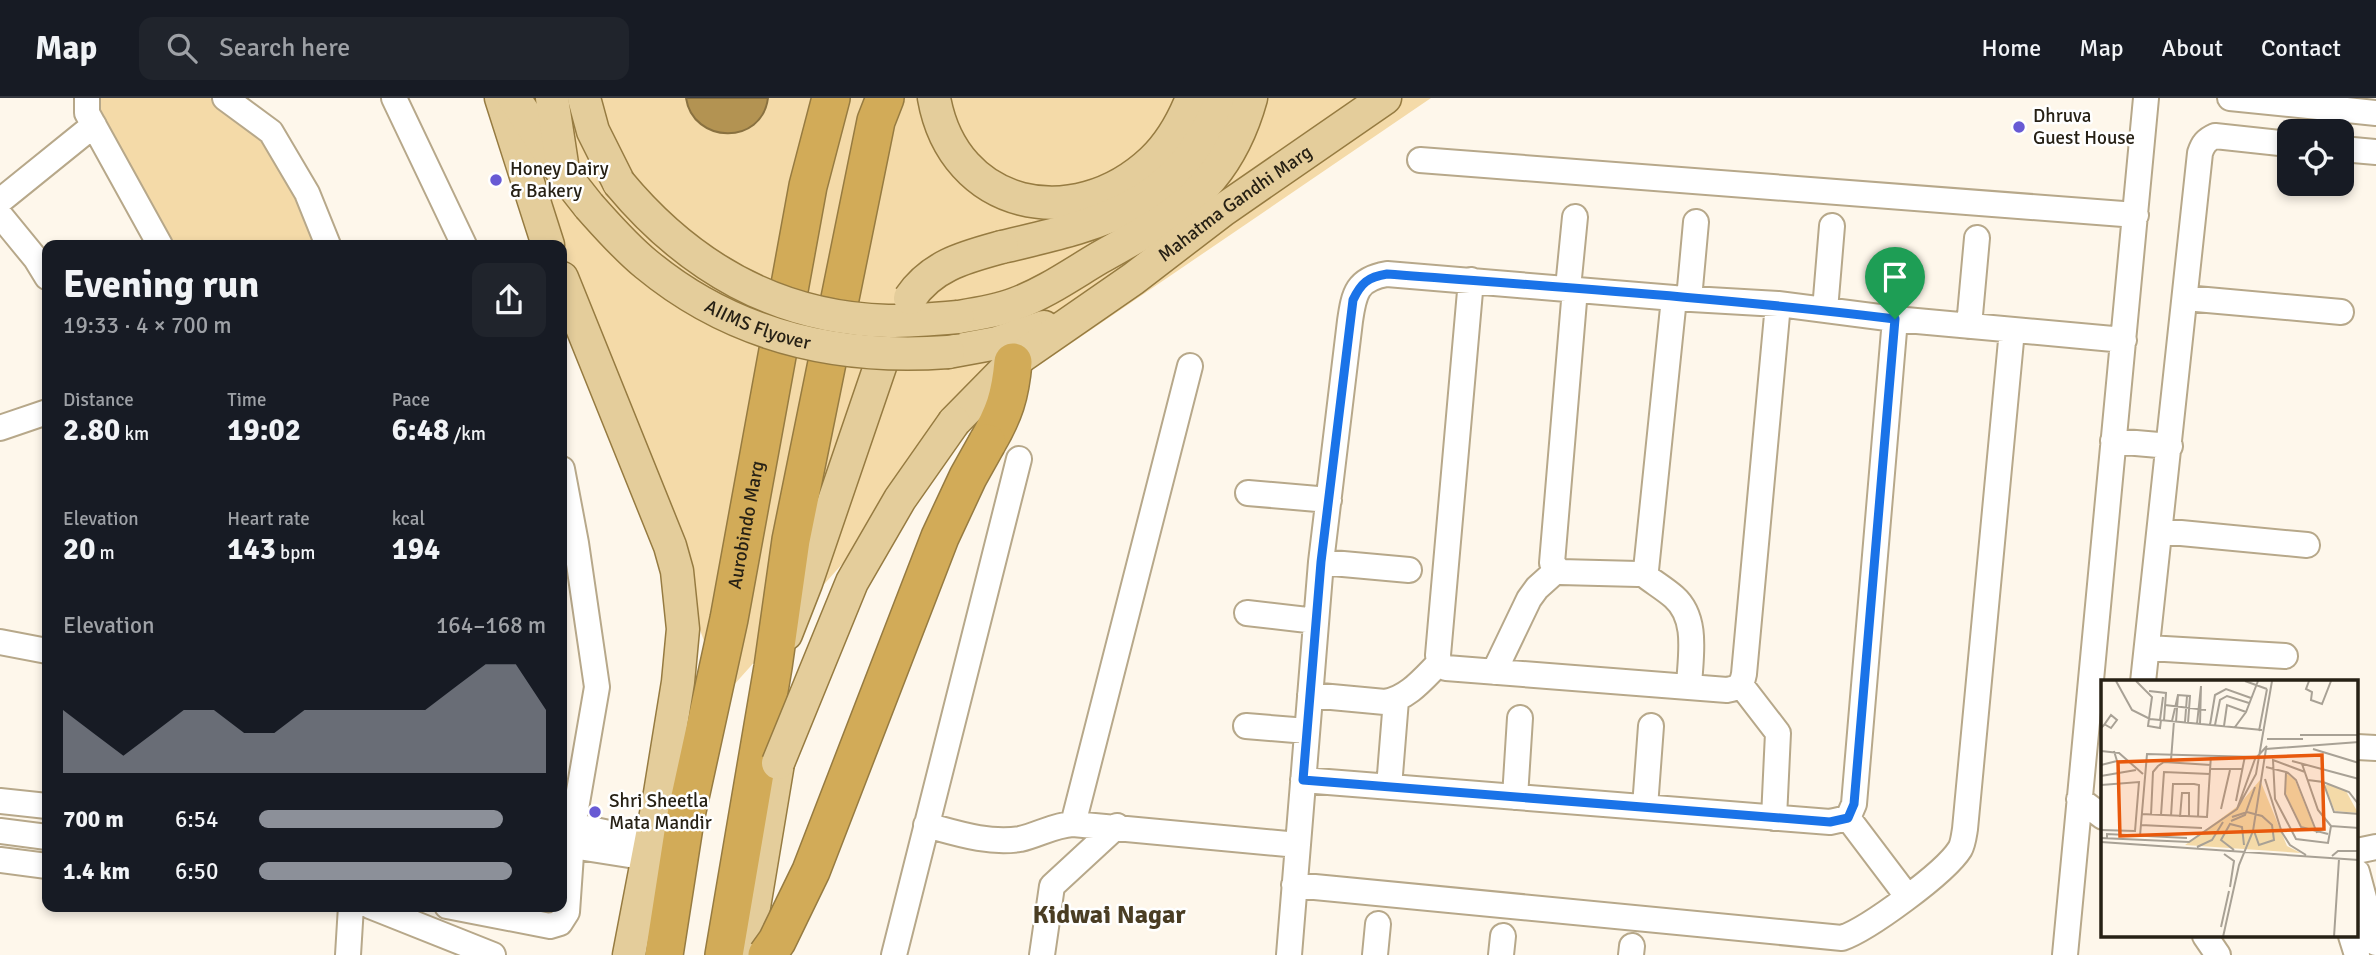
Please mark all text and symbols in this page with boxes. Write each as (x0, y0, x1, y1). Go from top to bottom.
search box (139, 17, 629, 80)
text: Map (35, 28, 97, 69)
icon: search (163, 29, 201, 67)
text: Search here (219, 32, 350, 64)
text: Home (1981, 33, 2041, 63)
text: Map (2079, 33, 2124, 63)
text: About (2162, 33, 2223, 63)
text: Contact (2261, 33, 2341, 63)
place label: Dhruva Guest House (2033, 104, 2135, 150)
marker: Dhruva Guest House (2011, 119, 2027, 135)
map controls (2277, 119, 2354, 196)
button: locate (2277, 119, 2354, 196)
street label: Mahatma Gandhi Marg (1153, 140, 1317, 267)
place label: Honey Dairy & Bakery (510, 157, 609, 203)
marker: Honey Dairy & Bakery (488, 172, 504, 188)
pin (1865, 247, 1925, 319)
icon: arrive (1876, 258, 1914, 296)
text: Evening run (63, 261, 259, 308)
button: share (472, 263, 546, 337)
street label: AIIMS Flyover (701, 294, 813, 355)
text: 19:33 · 4 × 700 m (63, 311, 232, 340)
text: Distance (63, 388, 134, 412)
text: Time (227, 388, 266, 412)
text: Pace (392, 388, 430, 412)
text: 2.80 (63, 412, 120, 449)
text: 19:02 (227, 412, 301, 449)
text: 6:48 (392, 412, 449, 449)
text: km (120, 422, 149, 446)
text: /km (449, 422, 486, 446)
street label: Aurobindo Marg (723, 459, 770, 591)
text: Elevation (63, 507, 139, 531)
text: Heart rate (227, 507, 310, 531)
text: kcal (392, 507, 425, 531)
text: 20 (63, 531, 95, 568)
text: 143 (227, 531, 276, 568)
text: 194 (392, 531, 440, 568)
text: m (95, 541, 115, 565)
text: bpm (276, 541, 315, 565)
text: Elevation (63, 611, 155, 640)
text: 164–168 m (436, 611, 546, 640)
inset map (2101, 680, 2358, 937)
place label: Shri Sheetla Mata Mandir (609, 789, 712, 835)
marker: Shri Sheetla Mata Mandir (587, 804, 603, 820)
text: 700 m (63, 805, 124, 834)
text: 6:54 (175, 805, 218, 834)
text: 1.4 km (63, 857, 130, 886)
text: 6:50 (175, 857, 218, 886)
district label: Kidwai Nagar (1032, 899, 1186, 931)

